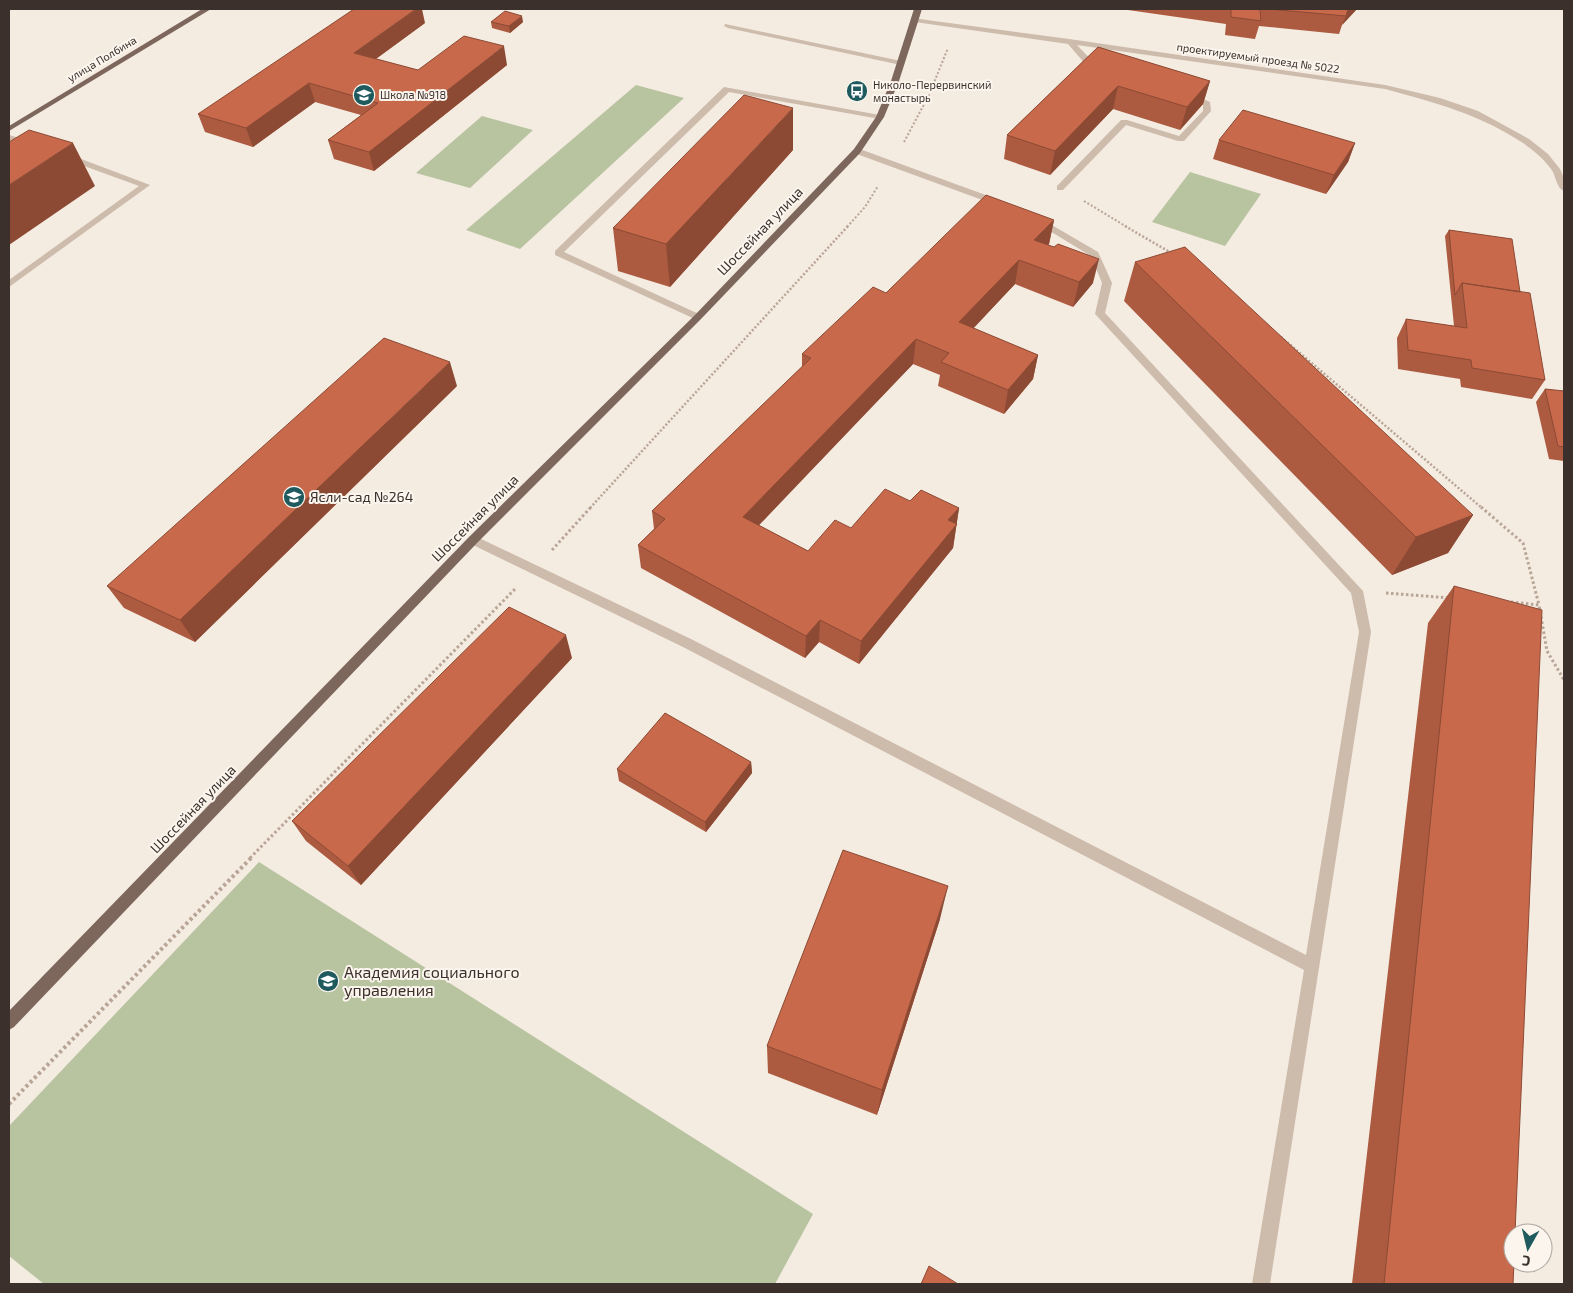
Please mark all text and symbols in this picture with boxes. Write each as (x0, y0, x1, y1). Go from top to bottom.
street label: улица Полбина (65, 33, 139, 85)
street label: проектируемый проезд № 5022 (1176, 40, 1340, 76)
place label: Николо-Перервинский монастырь (873, 78, 992, 104)
bus stop icon: Николо-Перервинский монастырь (845, 79, 869, 103)
school or university icon: Школа №918 (352, 83, 376, 107)
place label: Школа №918 (380, 88, 446, 101)
street label: Шоссейная улица (713, 183, 806, 278)
street label: Шоссейная улица (428, 471, 522, 565)
school or university icon: Ясли-сад №264 (282, 485, 306, 509)
place label: Ясли-сад №264 (310, 488, 413, 505)
street label: Шоссейная улица (146, 761, 239, 856)
place label: Академия социального управления (344, 962, 520, 1000)
school or university icon: Академия социального управления (316, 969, 340, 993)
north arrow (1503, 1223, 1553, 1273)
text: С (1521, 1252, 1531, 1270)

